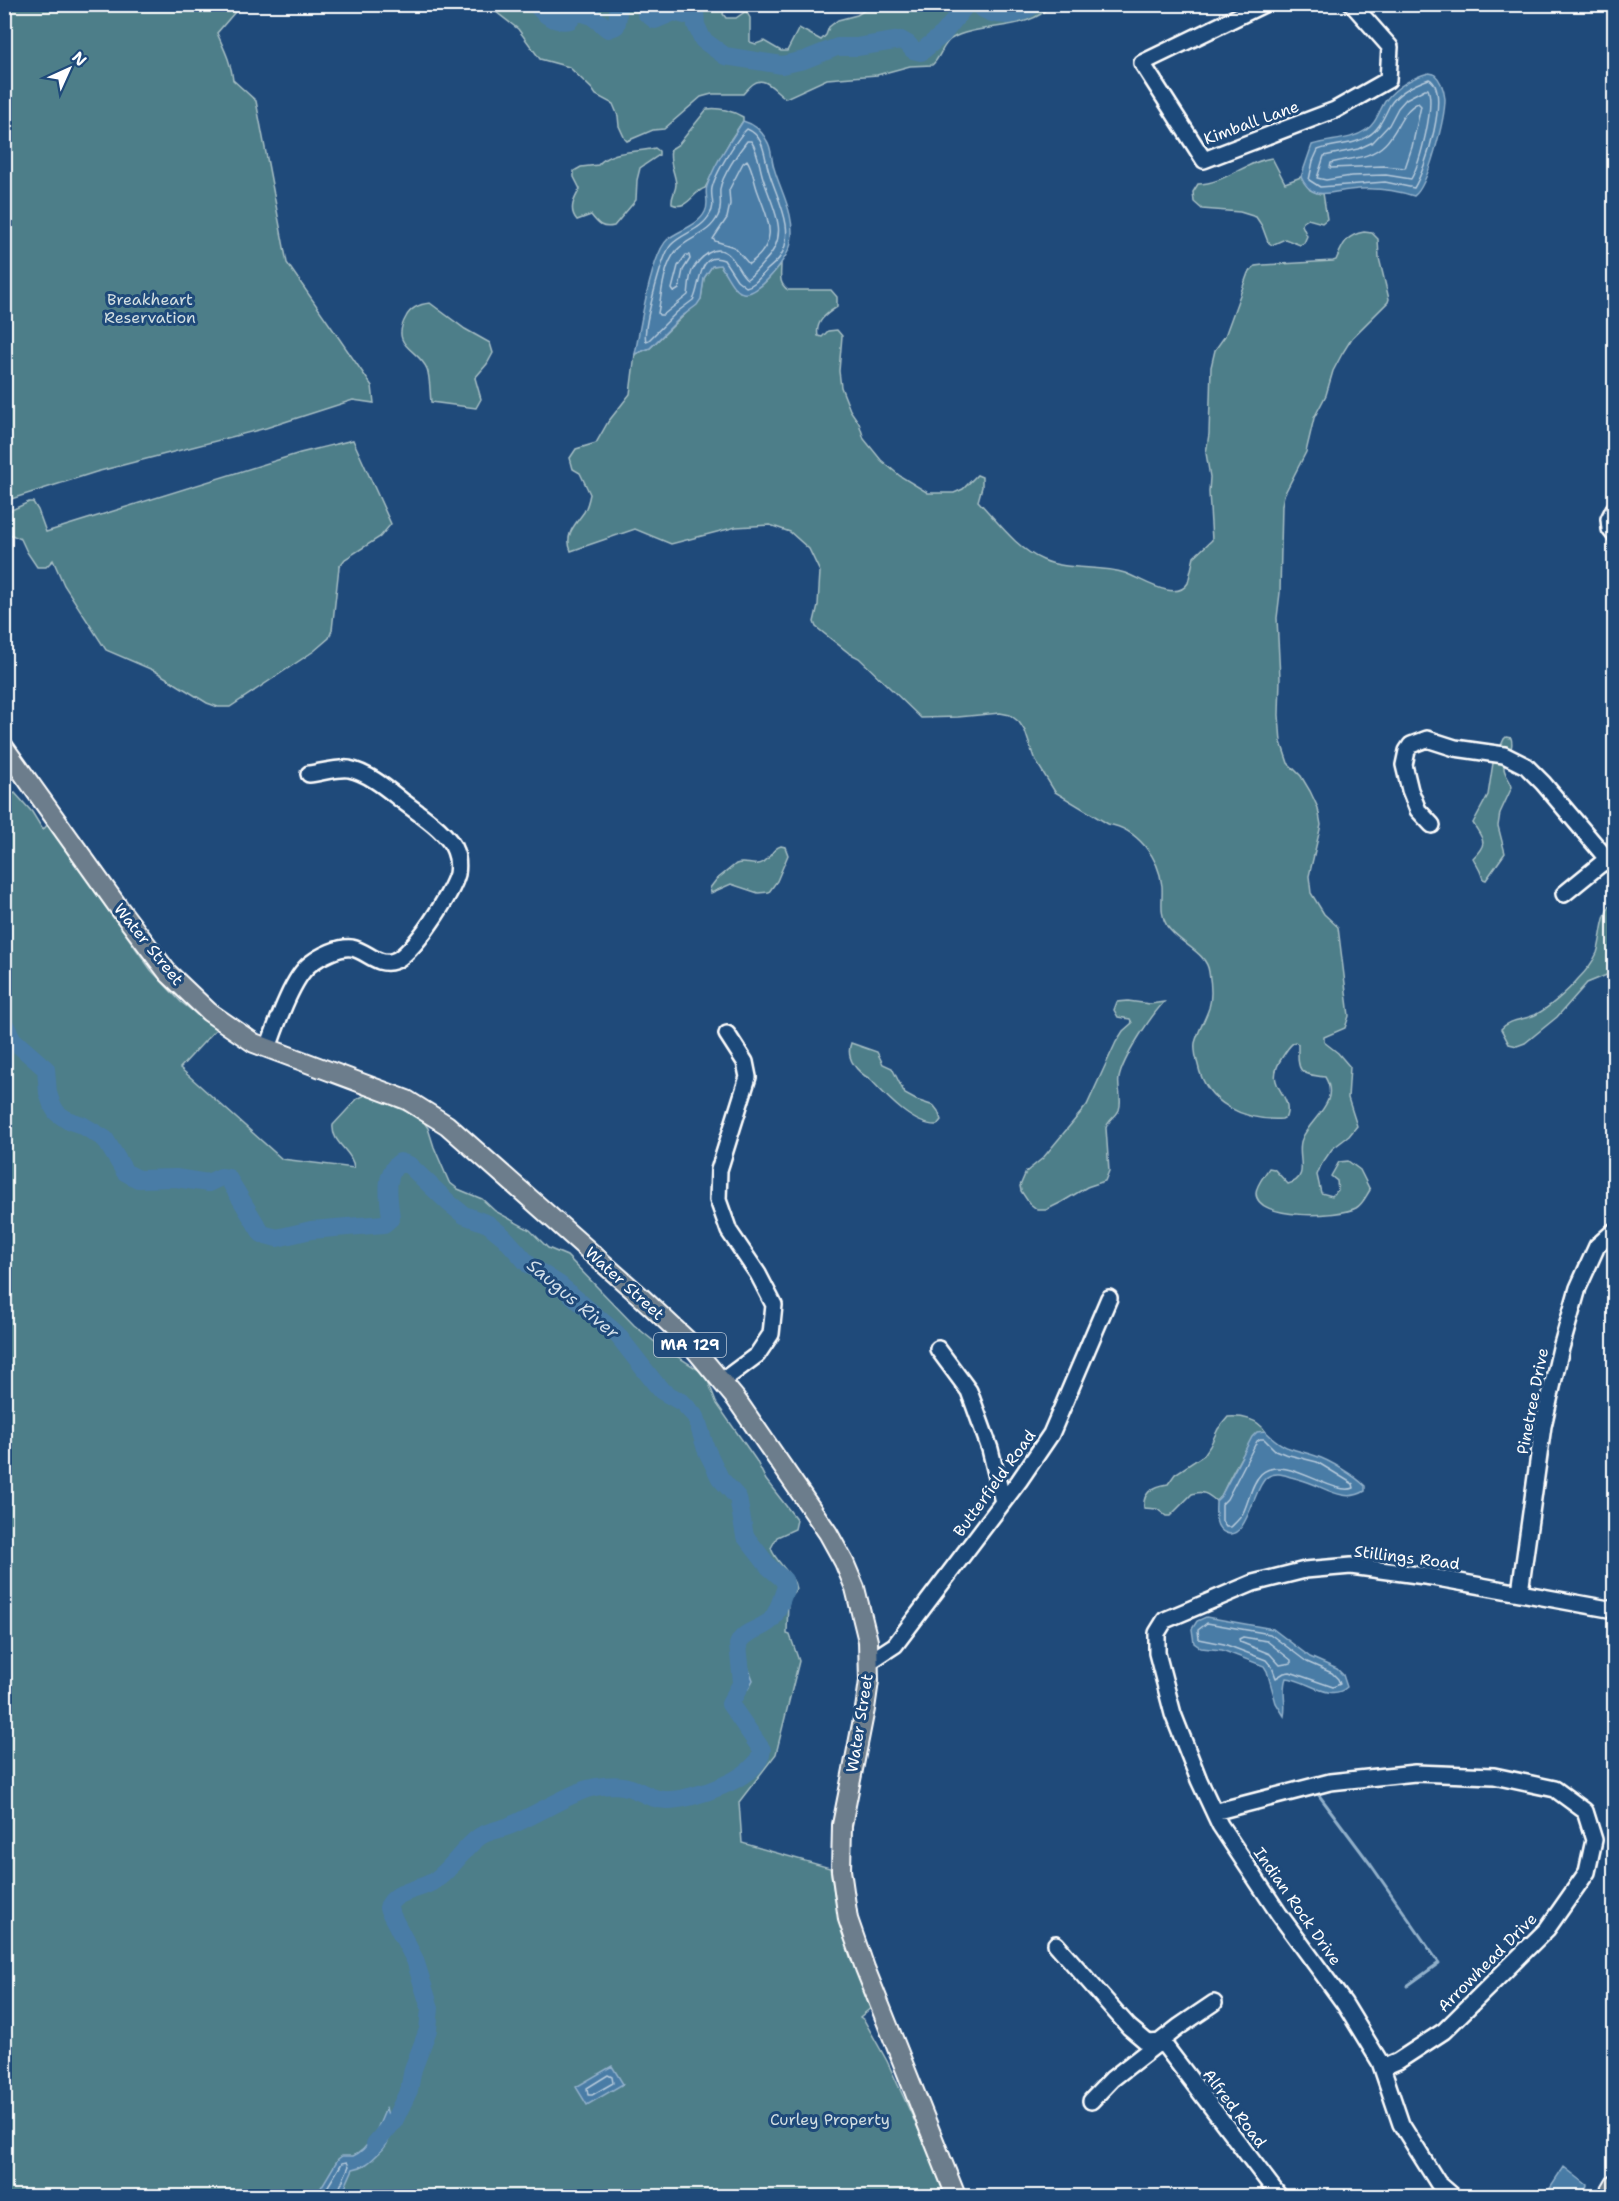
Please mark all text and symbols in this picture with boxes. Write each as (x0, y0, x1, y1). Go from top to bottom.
north arrow (39, 39, 99, 99)
text: N (67, 47, 91, 71)
street label: Kimball Lane (1201, 96, 1302, 149)
park label: Breakheart Reservation (104, 289, 196, 328)
street label: Water Street (109, 899, 188, 990)
street label: Water Street (581, 1242, 669, 1325)
water label: Saugus River (522, 1253, 624, 1345)
road number: MA 129 (654, 1333, 726, 1357)
street label: Pinetree Drive (1512, 1346, 1553, 1456)
street label: Butterfield Road (948, 1426, 1040, 1541)
street label: Stillings Road (1353, 1541, 1461, 1574)
street label: Water Street (841, 1672, 878, 1774)
street label: Indian Rock Drive (1249, 1843, 1346, 1970)
street label: Arrowhead Drive (1433, 1908, 1541, 2016)
street label: Alfred Road (1198, 2065, 1271, 2152)
park label: Curley Property (770, 2109, 890, 2130)

